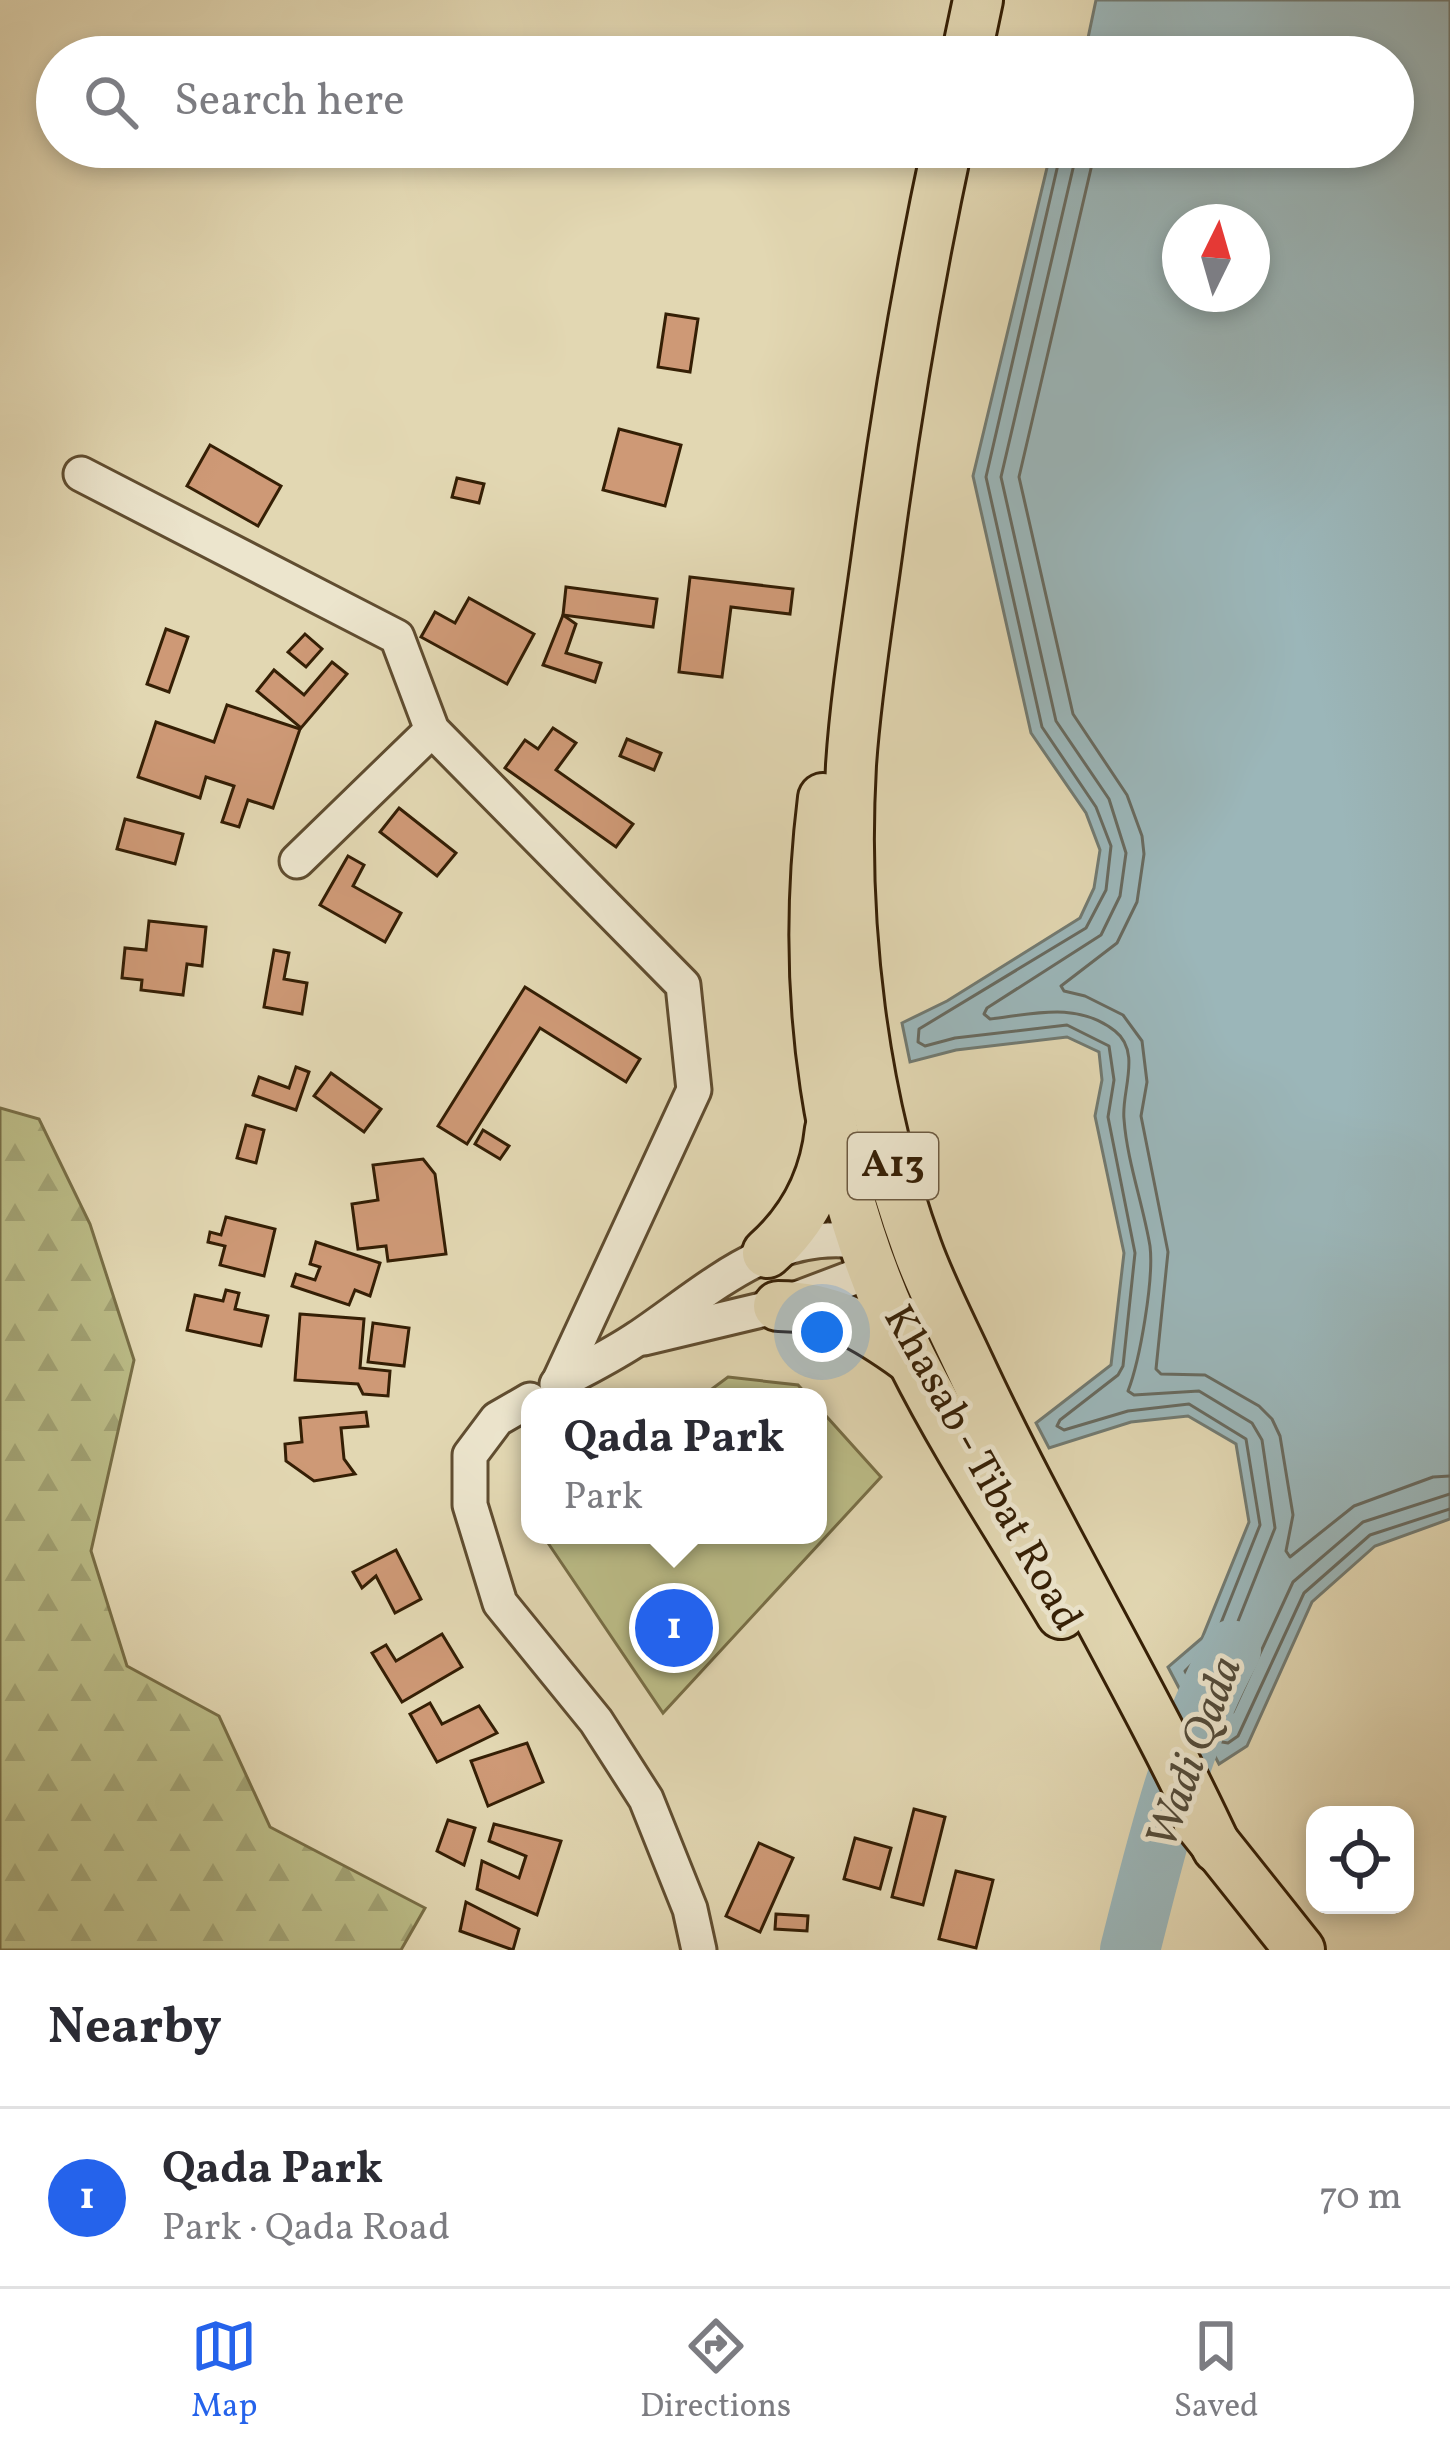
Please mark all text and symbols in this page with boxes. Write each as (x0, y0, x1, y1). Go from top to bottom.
search box (36, 36, 1414, 168)
icon: search (78, 69, 144, 135)
text: Search here (174, 71, 405, 134)
north arrow (1162, 204, 1270, 312)
road number: A13 (848, 1133, 938, 1199)
street label: Khasab - Tibat Road (867, 1295, 1095, 1643)
your location (792, 1302, 852, 1362)
popup (521, 1388, 827, 1544)
text: Qada Park (563, 1408, 785, 1471)
text: Park (563, 1471, 643, 1525)
pin: 1 (635, 1583, 713, 1673)
water label: Wadi Qada (1132, 1648, 1260, 1858)
map controls (1306, 1806, 1414, 1914)
button: locate (1306, 1806, 1414, 1914)
text: Nearby (48, 1993, 222, 2064)
text: Qada Park (162, 2139, 383, 2202)
text: 1 (79, 2171, 95, 2225)
text: 70 m (1319, 2171, 1402, 2225)
text: Park · Qada Road (162, 2202, 450, 2256)
tab: Map (191, 2313, 257, 2431)
tab: Directions (640, 2313, 791, 2431)
tab: Saved (1174, 2313, 1259, 2431)

